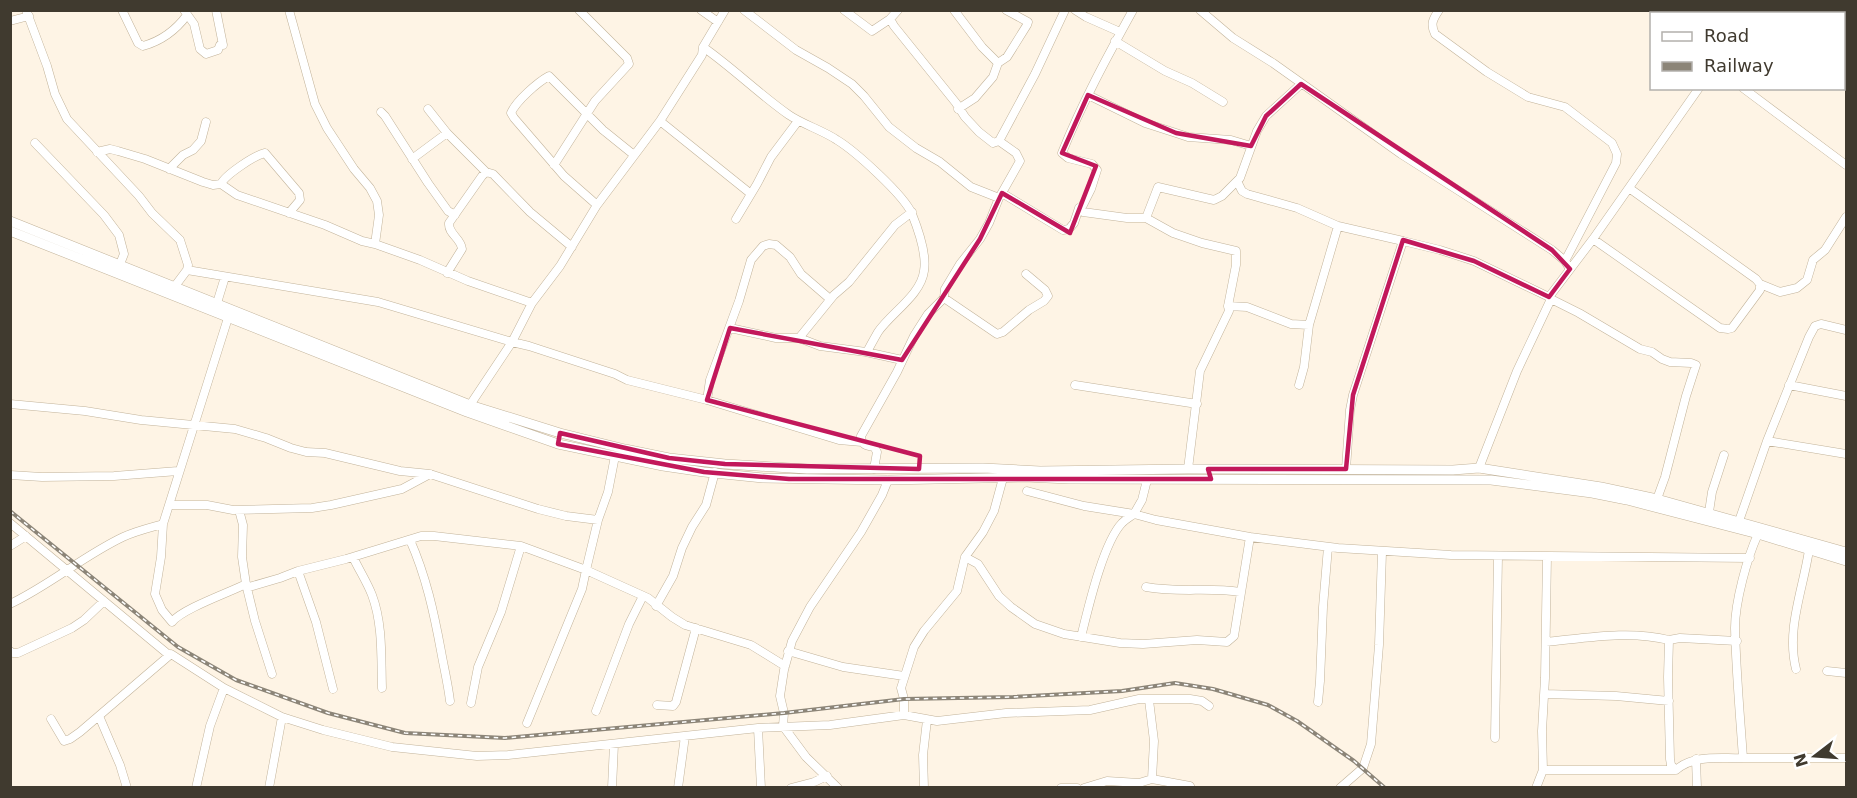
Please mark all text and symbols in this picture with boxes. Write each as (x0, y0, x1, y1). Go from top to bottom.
legend (1650, 12, 1845, 90)
text: Road (1704, 25, 1749, 46)
text: Railway (1704, 55, 1774, 76)
north arrow (1785, 726, 1845, 786)
text: N (1790, 751, 1812, 769)

